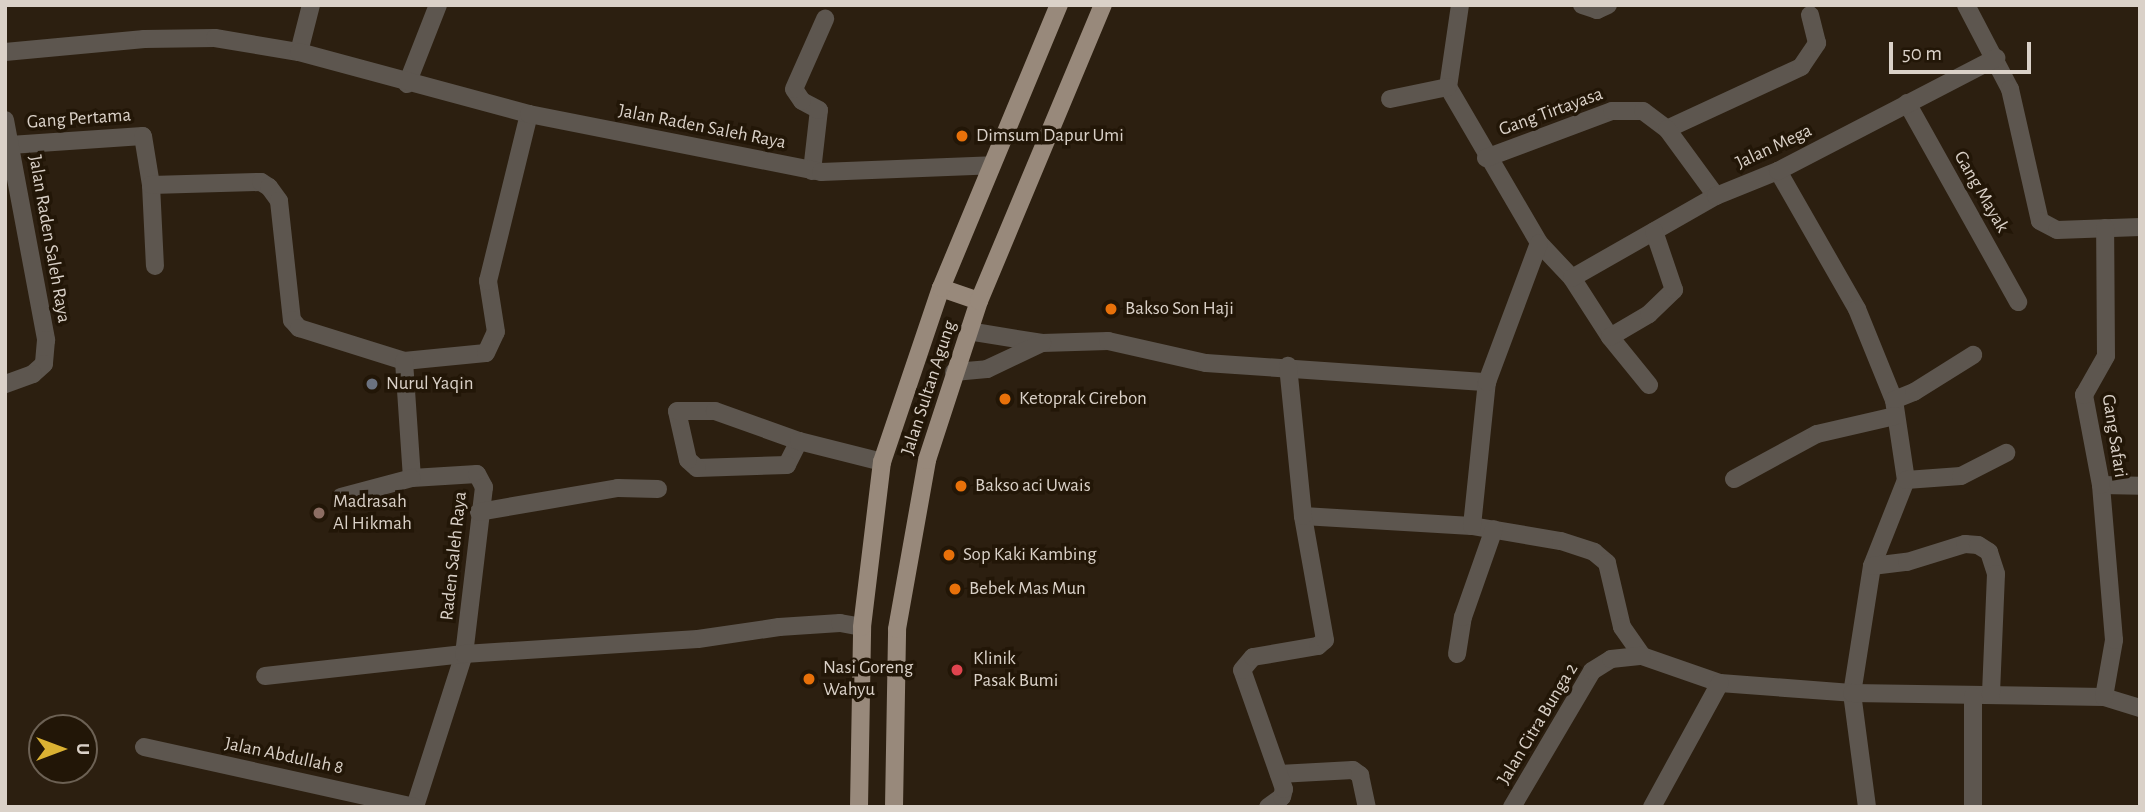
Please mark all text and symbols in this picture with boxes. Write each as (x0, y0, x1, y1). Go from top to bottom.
scale bar (1893, 28, 2035, 72)
text: 50 m (1902, 43, 1942, 64)
street label: Gang Tirtayasa (1496, 83, 1606, 141)
street label: Jalan Raden Saleh Raya (616, 100, 788, 154)
street label: Gang Pertama (26, 104, 132, 134)
street label: Jalan Mega (1732, 119, 1816, 175)
place label: Dimsum Dapur Umi (976, 125, 1124, 147)
marker: Dimsum Dapur Umi (954, 128, 970, 144)
street label: Gang Mayak (1948, 147, 2014, 237)
street label: Jalan Raden Saleh Raya (23, 153, 75, 325)
place label: Bakso Son Haji (1125, 298, 1234, 320)
marker: Bakso Son Haji (1103, 301, 1119, 317)
street label: Jalan Sultan Agung (896, 318, 962, 458)
place label: Nurul Yaqin (386, 373, 474, 395)
marker: Nurul Yaqin (364, 376, 380, 392)
place label: Ketoprak Cirebon (1019, 388, 1147, 410)
marker: Ketoprak Cirebon (997, 391, 1013, 407)
street label: Gang Safari (2096, 393, 2132, 479)
place label: Bakso aci Uwais (975, 475, 1091, 497)
marker: Bakso aci Uwais (953, 478, 969, 494)
street label: Raden Saleh Raya (436, 490, 472, 622)
place label: Madrasah Al Hikmah (333, 491, 412, 535)
marker: Madrasah Al Hikmah (311, 505, 327, 521)
place label: Sop Kaki Kambing (963, 544, 1097, 566)
marker: Sop Kaki Kambing (941, 547, 957, 563)
place label: Bebek Mas Mun (969, 578, 1086, 600)
marker: Bebek Mas Mun (947, 581, 963, 597)
place label: Klinik Pasak Bumi (973, 648, 1058, 692)
place label: Nasi Goreng Wahyu (823, 657, 913, 701)
street label: Jalan Citra Bunga 2 (1493, 659, 1583, 789)
marker: Klinik Pasak Bumi (947, 660, 967, 680)
marker: Nasi Goreng Wahyu (801, 671, 817, 687)
north arrow (28, 714, 98, 784)
street label: Jalan Abdullah 8 (222, 732, 346, 780)
text: U (73, 743, 92, 755)

